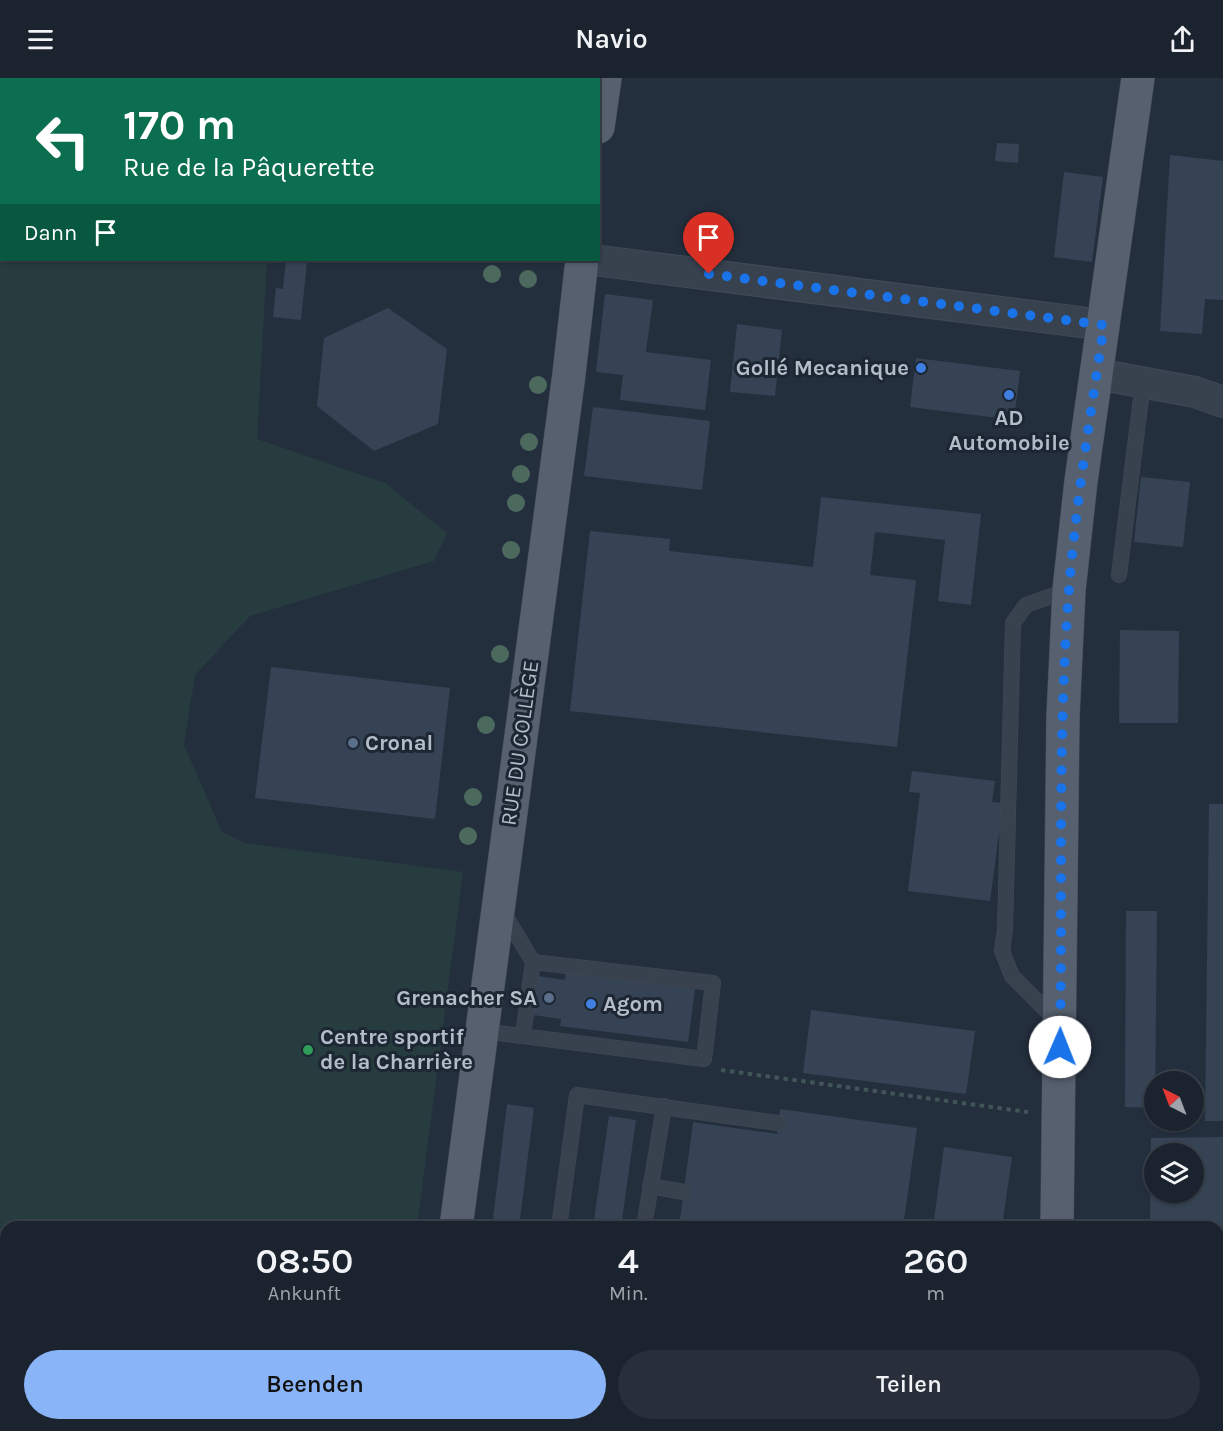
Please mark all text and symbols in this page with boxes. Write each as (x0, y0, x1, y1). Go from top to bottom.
icon: menu (24, 23, 57, 56)
text: Navio (575, 23, 648, 55)
icon: share (1166, 23, 1199, 56)
text: 170 m (123, 100, 236, 150)
icon: left (24, 102, 102, 180)
text: Rue de la Pâquerette (123, 151, 375, 183)
pin (683, 212, 734, 274)
icon: arrive (89, 216, 122, 249)
text: Dann (24, 220, 77, 246)
icon: arrive (692, 221, 725, 254)
place label: Gollé Mecanique (736, 355, 909, 381)
marker: Gollé Mecanique (914, 361, 928, 375)
marker: AD Automobile (1002, 388, 1016, 402)
place label: AD Automobile (948, 405, 1070, 456)
street label: RUE DU COLLÈGE (495, 659, 544, 827)
place label: Cronal (365, 730, 433, 756)
marker: Cronal (346, 736, 360, 750)
place label: Grenacher SA (396, 985, 537, 1011)
marker: Grenacher SA (542, 991, 556, 1005)
place label: Agom (603, 991, 663, 1017)
marker: Agom (584, 997, 598, 1011)
position arrow (1028, 1015, 1092, 1079)
place label: Centre sportif de la Charrière (320, 1024, 473, 1075)
marker: Centre sportif de la Charrière (301, 1043, 315, 1057)
north arrow (1144, 1071, 1204, 1131)
map controls (1144, 1071, 1204, 1203)
button: layers (1144, 1143, 1204, 1203)
text: 08:50 (256, 1240, 353, 1282)
text: 4 (618, 1240, 639, 1282)
text: 260 (903, 1240, 968, 1282)
text: Ankunft (268, 1282, 341, 1305)
text: Min. (609, 1282, 647, 1305)
text: m (926, 1282, 945, 1305)
button: Beenden (24, 1350, 606, 1419)
button: Teilen (618, 1350, 1200, 1419)

